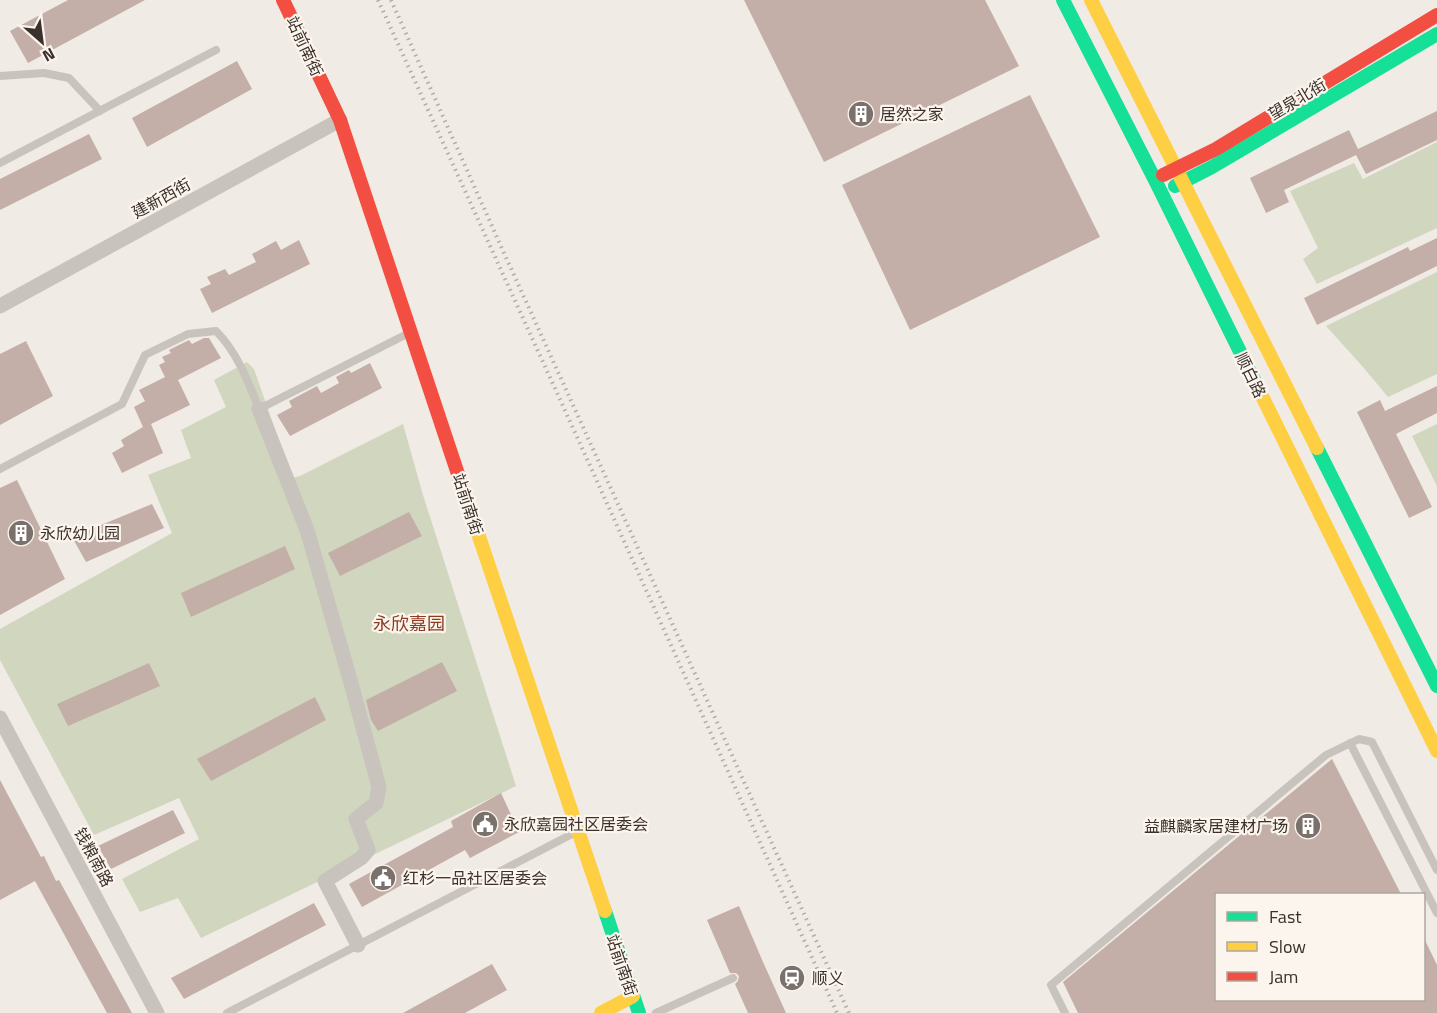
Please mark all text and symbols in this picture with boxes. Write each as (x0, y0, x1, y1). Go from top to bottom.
north arrow (12, 12, 72, 72)
street label: 站前南街 (281, 12, 329, 80)
text: N (39, 42, 60, 68)
street label: 望泉北街 (1263, 72, 1331, 126)
building icon: 居然之家 (846, 99, 876, 129)
place label: 居然之家 (880, 102, 944, 126)
street label: 建新西街 (127, 172, 195, 224)
street label: 顺白路 (1230, 348, 1272, 402)
street label: 站前南街 (447, 470, 489, 538)
building icon: 永欣幼儿园 (6, 518, 36, 548)
place label: 永欣幼儿园 (40, 521, 120, 545)
district label: 永欣嘉园 (373, 610, 445, 637)
public building icon: 永欣嘉园社区居委会 (470, 809, 500, 839)
building icon: 益麒麟家居建材广场 (1293, 811, 1323, 841)
place label: 永欣嘉园社区居委会 (504, 812, 648, 836)
place label: 益麒麟家居建材广场 (1144, 814, 1288, 838)
street label: 钱粮南路 (68, 823, 120, 891)
public building icon: 红杉一品社区居委会 (368, 863, 398, 893)
place label: 红杉一品社区居委会 (403, 866, 547, 890)
legend (1215, 893, 1425, 1001)
text: Fast (1269, 903, 1302, 930)
street label: 站前南街 (600, 931, 644, 999)
text: Slow (1269, 933, 1306, 960)
station icon: 顺义 (777, 963, 807, 993)
text: Jam (1269, 963, 1298, 990)
place label: 顺义 (812, 966, 844, 990)

